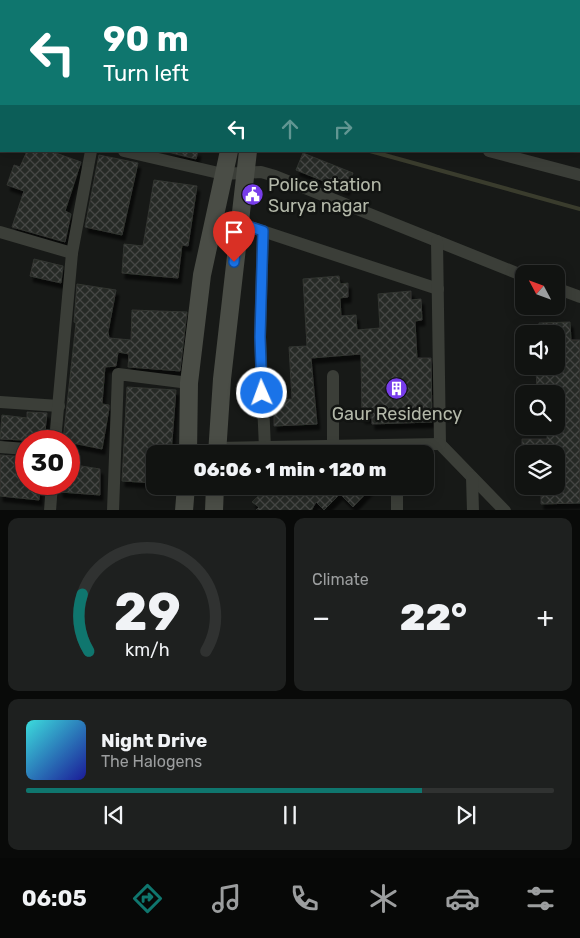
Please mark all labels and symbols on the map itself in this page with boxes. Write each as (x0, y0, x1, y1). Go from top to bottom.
place label: Police station Surya nagar (268, 174, 382, 217)
public building icon: Police station Surya nagar (240, 183, 264, 207)
pin (213, 211, 255, 262)
north arrow (515, 265, 565, 315)
position arrow (235, 366, 287, 418)
building icon: Gaur Residency (385, 377, 409, 401)
place label: Gaur Residency (332, 403, 462, 425)
speed limit sign: 30 (15, 430, 80, 495)

